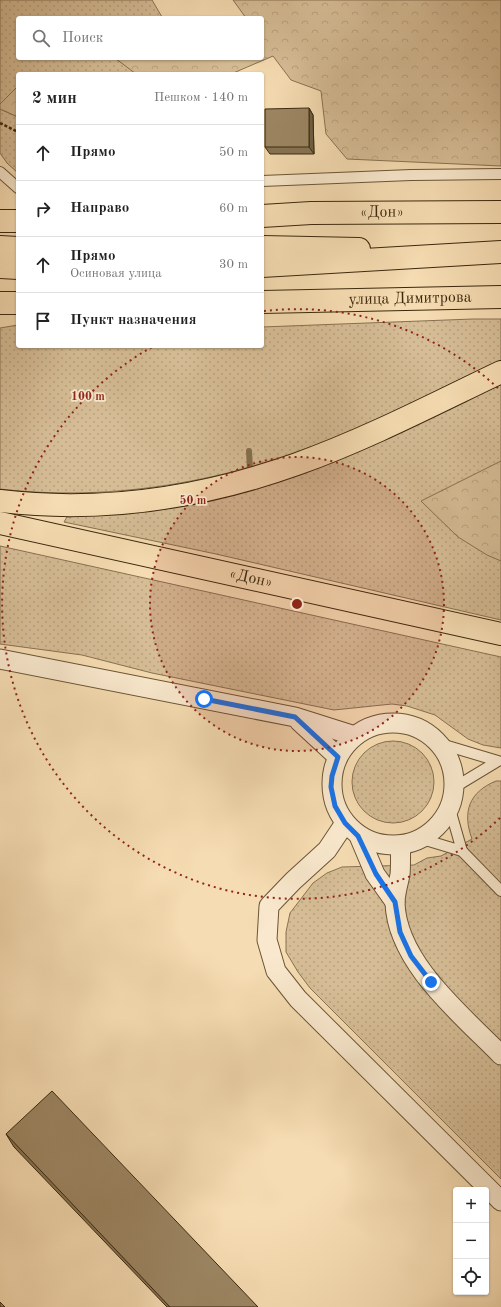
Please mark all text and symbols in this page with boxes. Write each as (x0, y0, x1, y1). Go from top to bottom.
search box (16, 16, 264, 60)
icon: search (30, 27, 52, 49)
text: Поиск (62, 31, 103, 46)
text: 2 мин (32, 90, 77, 107)
text: Пешком · 140 m (154, 91, 248, 104)
icon: ahead (32, 142, 54, 164)
text: Прямо (70, 145, 116, 160)
text: 50 m (219, 146, 248, 159)
icon: right (32, 198, 54, 220)
text: Направо (70, 201, 129, 216)
text: 60 m (219, 202, 248, 215)
street label: «Дон» (360, 205, 404, 221)
text: Прямо (70, 249, 116, 264)
icon: ahead (32, 254, 54, 276)
text: 30 m (219, 258, 248, 271)
text: Осиновая улица (70, 267, 162, 280)
street label: улица Димитрова (348, 290, 472, 308)
icon: arrive (32, 310, 54, 332)
text: Пункт назначения (70, 313, 197, 328)
text: 100 m (71, 391, 105, 403)
text: 50 m (180, 494, 207, 507)
street label: «Дон» (228, 566, 274, 591)
centre of rings (290, 597, 304, 611)
route start (195, 690, 213, 708)
route end (422, 973, 440, 991)
map controls (453, 1187, 489, 1295)
button: + (453, 1187, 489, 1223)
button: − (453, 1223, 489, 1259)
button: locate (453, 1259, 489, 1295)

